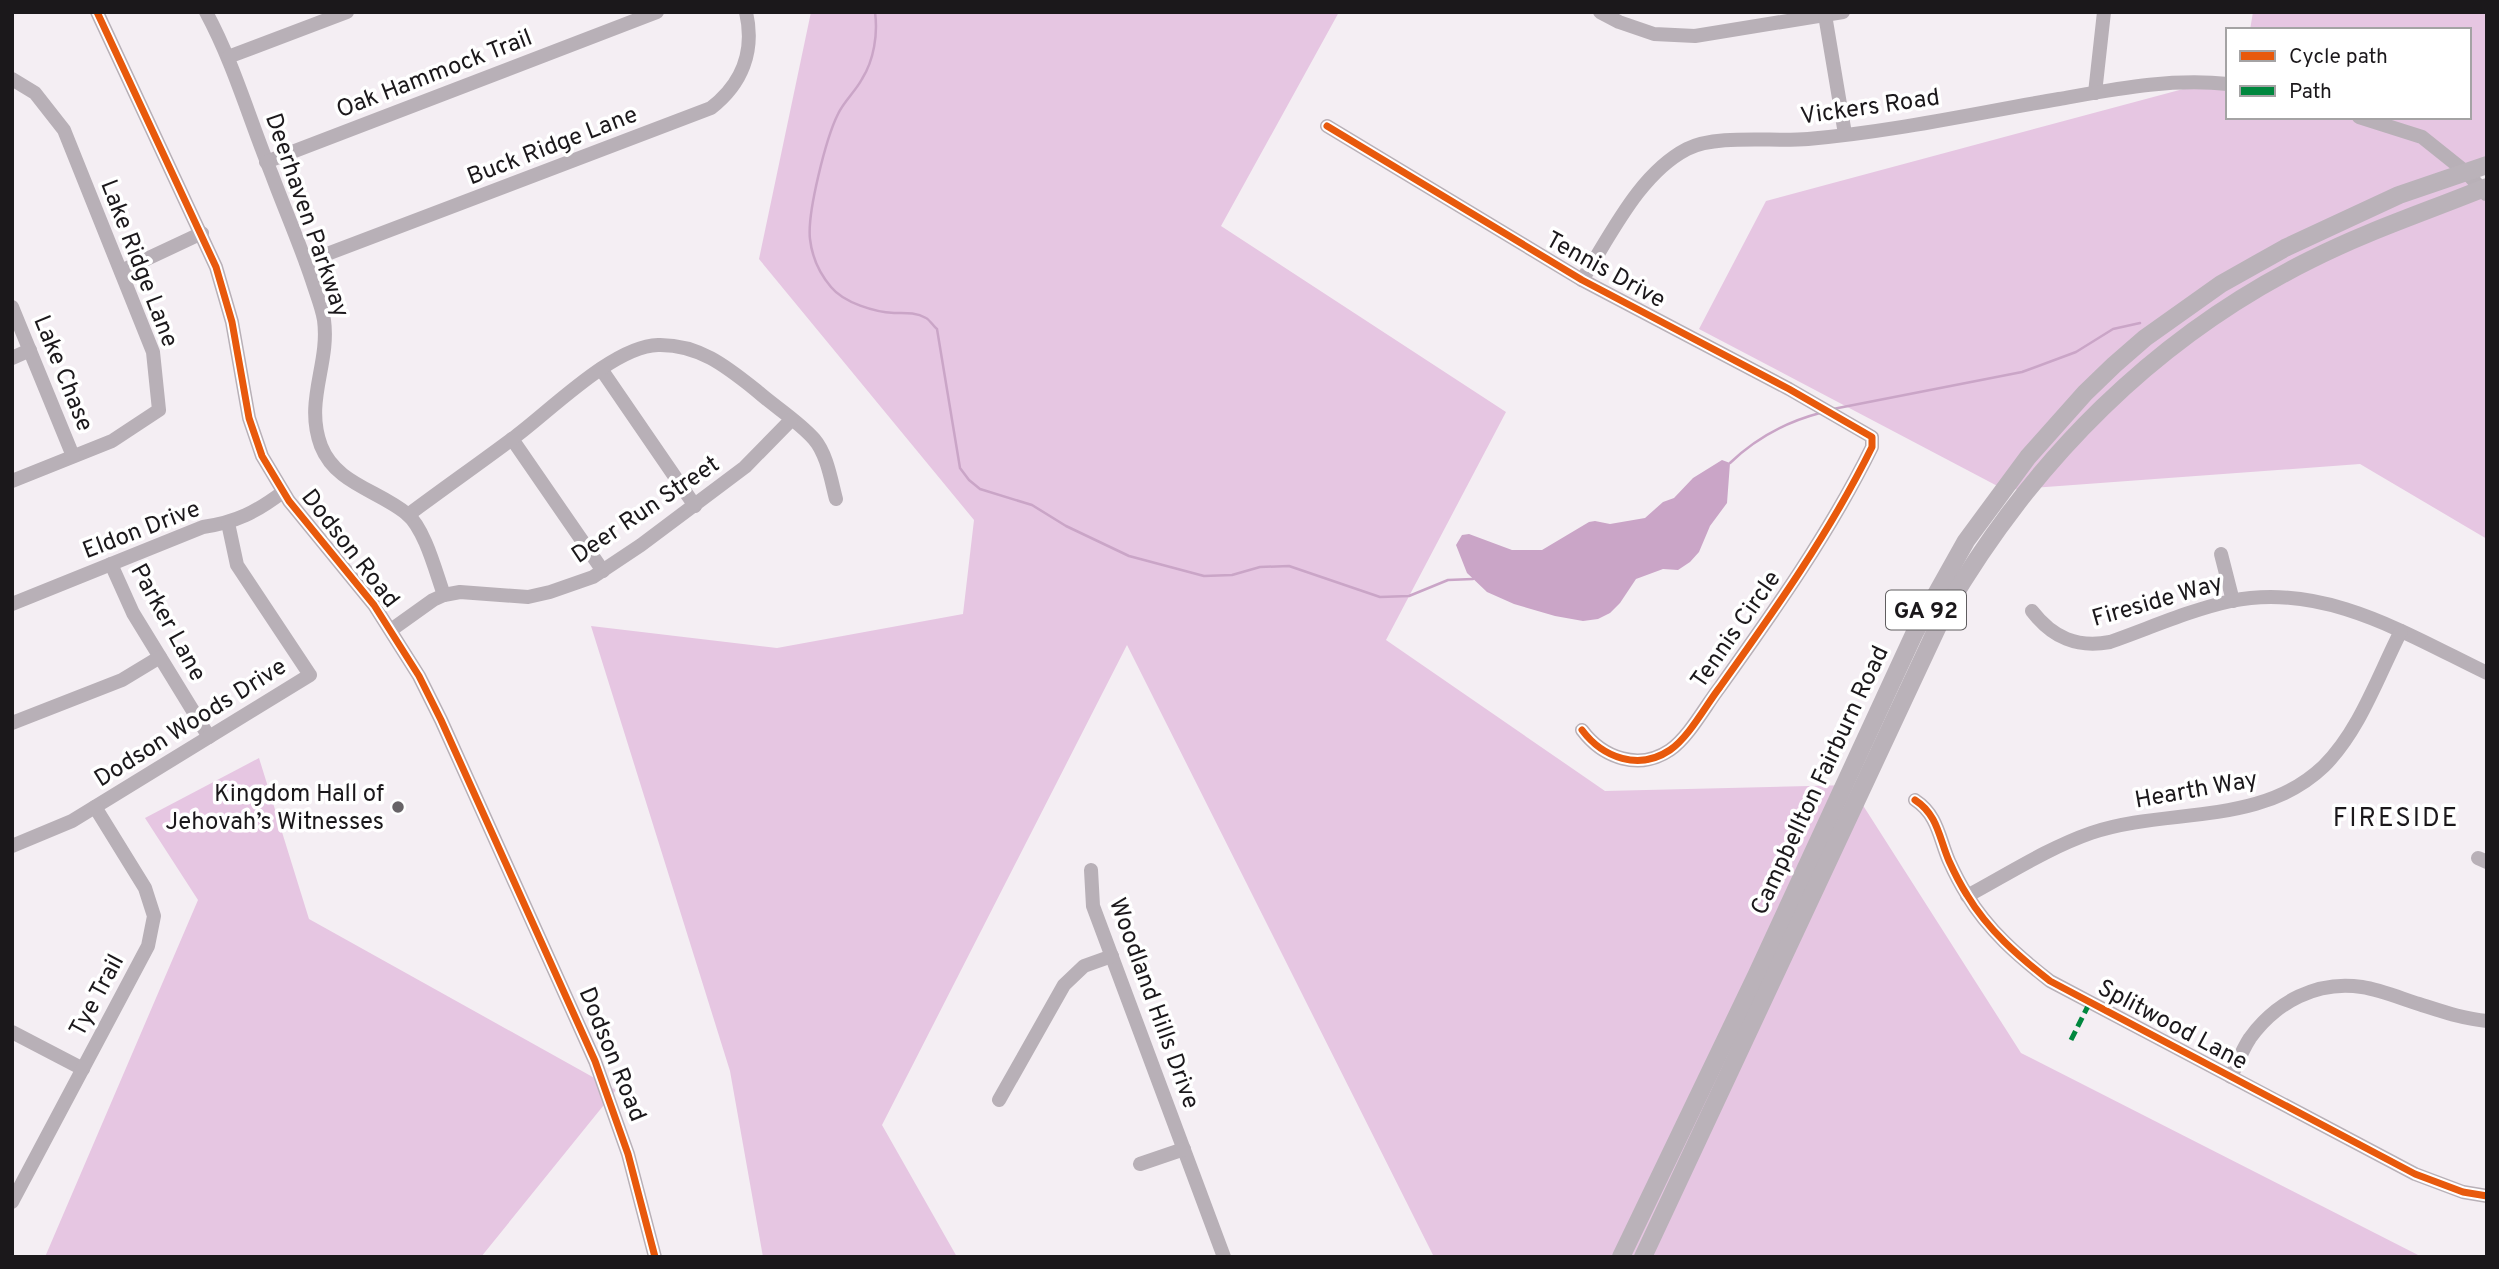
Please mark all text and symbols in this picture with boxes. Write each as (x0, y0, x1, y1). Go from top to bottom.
street label: Oak Hammock Trail (333, 24, 537, 126)
legend (2226, 28, 2471, 119)
text: Cycle path (2289, 44, 2388, 71)
text: Path (2289, 79, 2332, 106)
street label: Vickers Road (1799, 83, 1942, 133)
street label: Buck Ridge Lane (463, 101, 642, 193)
street label: Deerhaven Parkway (257, 110, 355, 322)
street label: Lake Ridge Lane (92, 176, 184, 352)
street label: Tennis Drive (1540, 226, 1670, 316)
street label: Lake Chase (25, 311, 99, 436)
street label: Deer Run Street (566, 450, 726, 571)
street label: Dodson Road (294, 484, 405, 615)
street label: Eldon Drive (79, 495, 205, 567)
street label: Parker Lane (123, 559, 212, 687)
street label: Tennis Circle (1685, 565, 1788, 695)
street label: Fireside Way (2089, 569, 2226, 635)
road number: GA 92 (1886, 590, 1966, 630)
street label: Campbellton Fairburn Road (1745, 641, 1897, 920)
street label: Dodson Woods Drive (89, 652, 293, 795)
street label: Hearth Way (2132, 765, 2260, 817)
place label: Kingdom Hall of Jehovah’s Witnesses (165, 780, 384, 838)
marker: Kingdom Hall of Jehovah’s Witnesses (390, 799, 406, 815)
district label: FIRESIDE (2333, 803, 2459, 836)
street label: Woodland Hills Drive (1101, 894, 1205, 1113)
street label: Tye Trail (64, 950, 132, 1042)
street label: Splitwood Lane (2092, 974, 2252, 1078)
street label: Dodson Road (571, 983, 652, 1126)

